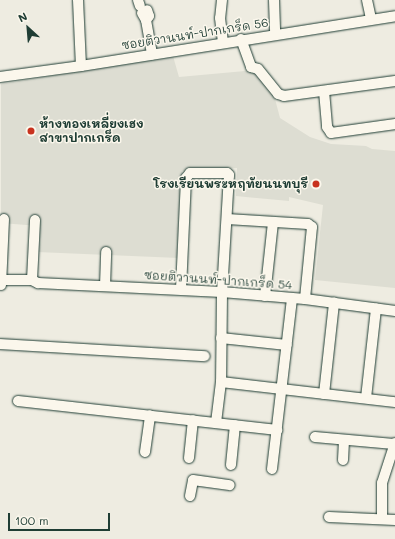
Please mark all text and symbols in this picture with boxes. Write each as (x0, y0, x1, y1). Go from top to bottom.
north arrow (8, 8, 48, 48)
text: N (15, 8, 30, 25)
street label: ซอยติวานนท์-ปากเกร็ด 56 (121, 15, 269, 53)
place label: ห้างทองเหลี่ยงเฮง สาขาปากเกร็ด (39, 117, 144, 145)
marker: ห้างทองเหลี่ยงเฮง สาขาปากเกร็ด (26, 126, 36, 136)
place label: โรงเรียนพระหฤทัยนนทบุรี (153, 177, 308, 191)
marker: โรงเรียนพระหฤทัยนนทบุรี (311, 179, 321, 189)
street label: ซอยติวานนท์-ปากเกร็ด 54 (144, 268, 292, 292)
scale bar (10, 505, 112, 531)
text: 100 m (15, 512, 49, 528)

